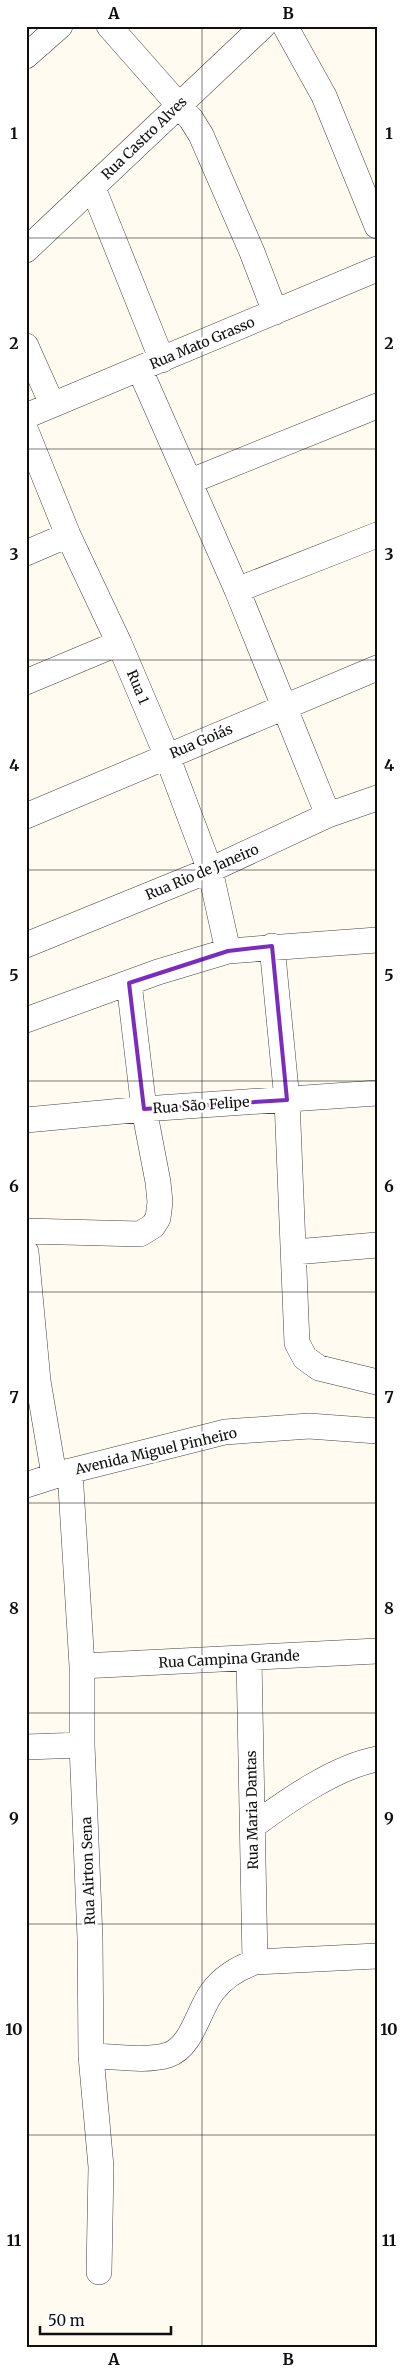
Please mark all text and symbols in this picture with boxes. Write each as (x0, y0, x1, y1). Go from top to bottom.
text: A (107, 3, 120, 23)
text: B (282, 3, 294, 23)
street label: Rua Castro Alves (97, 93, 191, 183)
text: 1 (10, 123, 18, 143)
text: 1 (385, 123, 393, 143)
street label: Rua Mato Grasso (147, 313, 257, 373)
text: 2 (9, 333, 19, 353)
text: 2 (384, 333, 394, 353)
text: 3 (9, 544, 19, 564)
text: 3 (384, 544, 394, 564)
street label: Rua 1 (123, 667, 153, 707)
street label: Rua Goiás (167, 720, 235, 762)
text: 4 (9, 755, 19, 775)
text: 4 (384, 755, 394, 775)
street label: Rua Rio de Janeiro (143, 840, 261, 904)
text: 5 (9, 965, 19, 985)
text: 5 (384, 965, 394, 985)
street label: Rua São Felipe (152, 1093, 250, 1117)
text: 6 (9, 1176, 19, 1196)
text: 6 (384, 1176, 394, 1196)
text: 7 (9, 1387, 19, 1407)
text: 7 (384, 1387, 394, 1407)
street label: Avenida Miguel Pinheiro (72, 1424, 239, 1479)
text: 8 (9, 1598, 19, 1618)
text: 8 (384, 1598, 394, 1618)
street label: Rua Campina Grande (158, 1646, 300, 1672)
street label: Rua Maria Dantas (242, 1750, 262, 1870)
text: 9 (9, 1808, 19, 1828)
text: 9 (384, 1808, 394, 1828)
street label: Rua Airton Sena (77, 1816, 99, 1926)
text: 10 (5, 2019, 23, 2039)
text: 10 (380, 2019, 398, 2039)
text: 11 (7, 2230, 22, 2250)
text: 11 (382, 2230, 397, 2250)
scale bar (40, 2303, 171, 2335)
text: 50 m (48, 2311, 85, 2330)
text: A (107, 2349, 120, 2369)
text: B (282, 2349, 294, 2369)

